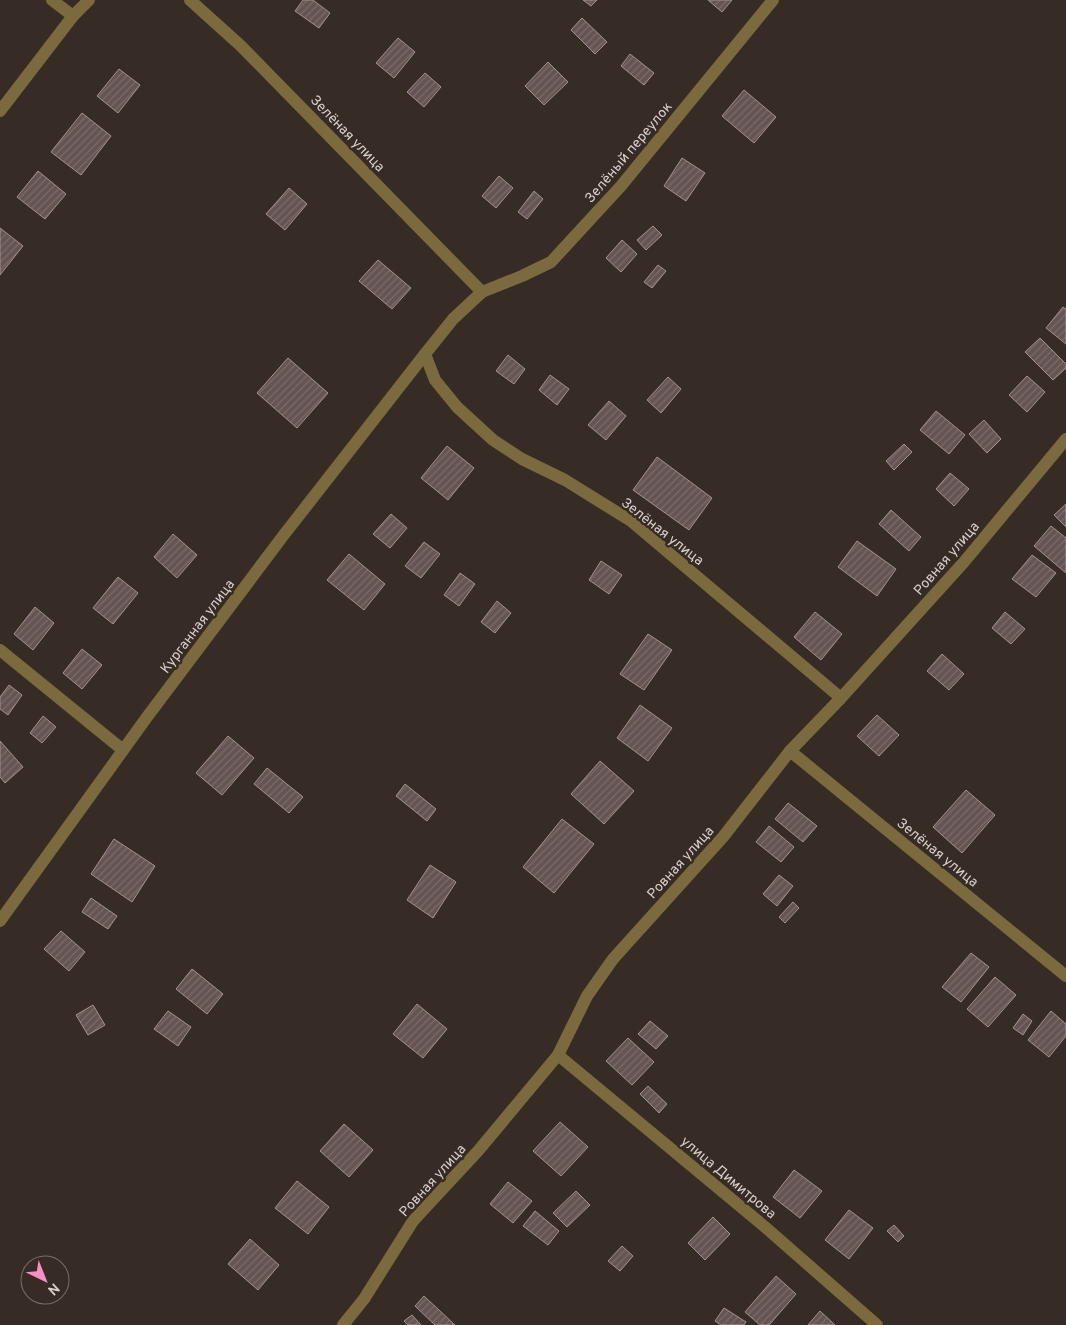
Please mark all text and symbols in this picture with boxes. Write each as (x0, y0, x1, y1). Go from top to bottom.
street label: Зелёная улица (306, 92, 388, 176)
street label: Зелёный переулок (582, 99, 676, 207)
street label: Зелёная улица (617, 495, 707, 570)
street label: Ровная улица (911, 519, 984, 599)
street label: Курганная улица (157, 577, 239, 677)
street label: Зелёная улица (893, 815, 981, 891)
street label: Ровная улица (644, 823, 718, 903)
street label: улица Димитрова (677, 1133, 779, 1223)
street label: Ровная улица (396, 1141, 470, 1221)
north arrow (20, 1255, 70, 1305)
text: N (43, 1279, 62, 1298)

